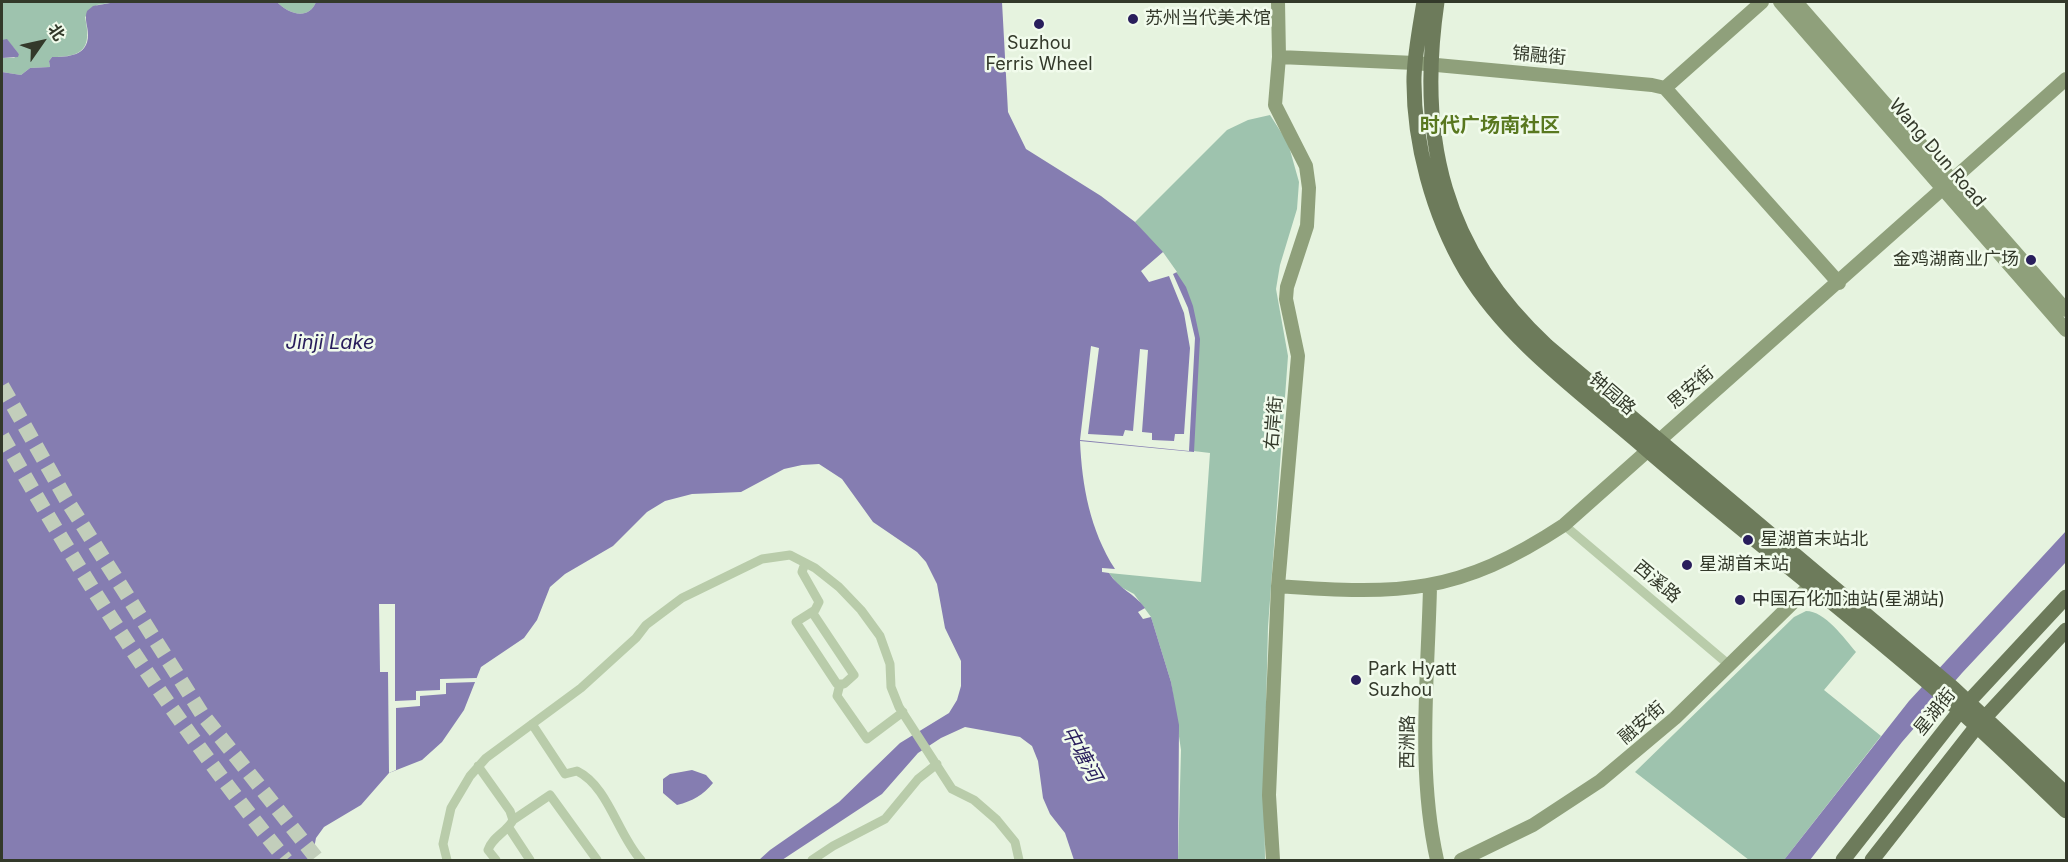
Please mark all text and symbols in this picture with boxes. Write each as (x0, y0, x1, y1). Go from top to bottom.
place label: 苏州当代美术馆 (1145, 8, 1271, 30)
north arrow (12, 12, 72, 72)
marker: 苏州当代美术馆 (1126, 12, 1140, 26)
marker: Suzhou Ferris Wheel (1032, 17, 1046, 31)
text: 北 (44, 20, 70, 44)
place label: Suzhou Ferris Wheel (985, 33, 1093, 76)
street label: 锦融街 (1511, 43, 1567, 69)
street label: Wang Dun Road (1884, 94, 1990, 212)
district label: 时代广场南社区 (1420, 114, 1560, 138)
place label: 金鸡湖商业广场 (1893, 249, 2019, 271)
marker: 金鸡湖商业广场 (2024, 253, 2038, 267)
water label: Jinji Lake (285, 331, 375, 355)
street label: 思安街 (1664, 362, 1718, 414)
street label: 钟园路 (1585, 368, 1639, 420)
street label: 右岸街 (1261, 395, 1287, 451)
place label: 星湖首末站北 (1760, 529, 1868, 551)
marker: 星湖首末站北 (1741, 533, 1755, 547)
place label: 星湖首末站 (1699, 554, 1789, 576)
street label: 西溪路 (1629, 556, 1685, 608)
marker: 星湖首末站 (1680, 558, 1694, 572)
place label: 中国石化加油站(星湖站) (1752, 589, 1945, 611)
marker: 中国石化加油站(星湖站) (1733, 593, 1747, 607)
place label: Park Hyatt Suzhou (1368, 659, 1457, 702)
marker: Park Hyatt Suzhou (1349, 673, 1363, 687)
street label: 星湖街 (1910, 684, 1960, 740)
street label: 融安街 (1615, 697, 1669, 749)
street label: 西洲路 (1397, 715, 1419, 769)
water label: 中塘河 (1056, 722, 1106, 786)

